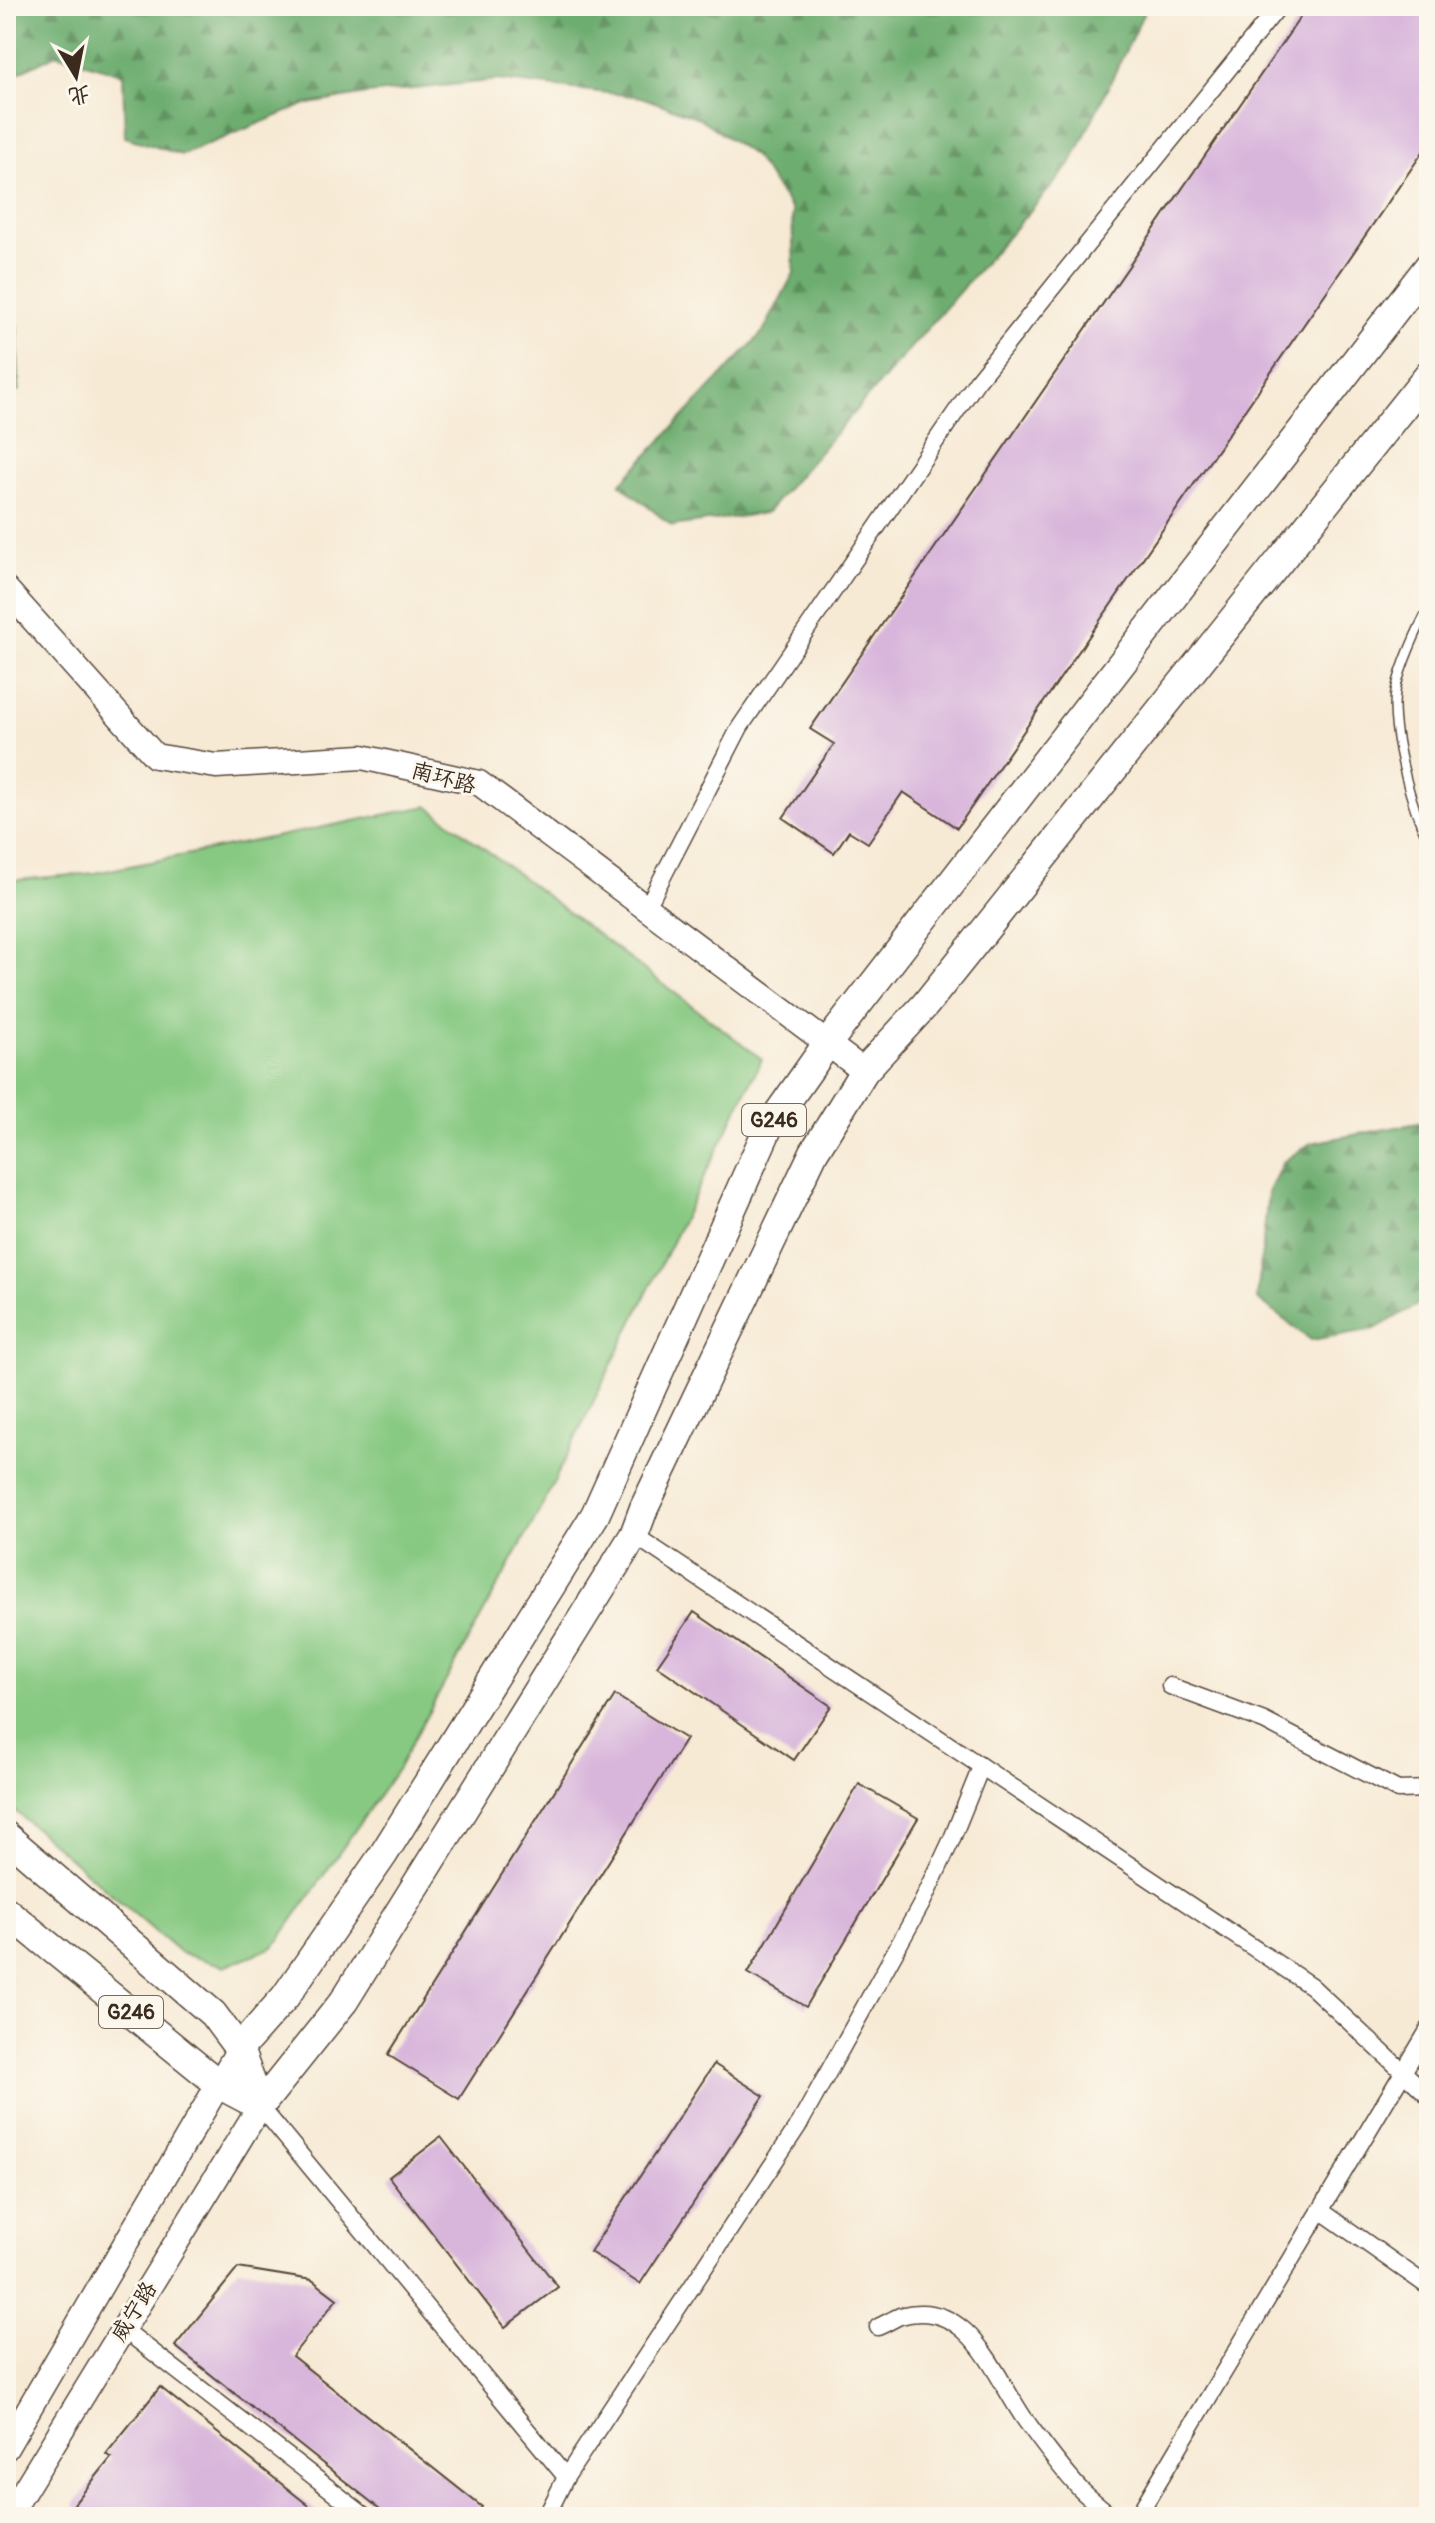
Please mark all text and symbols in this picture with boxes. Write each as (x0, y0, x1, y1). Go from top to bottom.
north arrow (36, 36, 116, 116)
text: 北 (66, 79, 93, 110)
street label: 南环路 (408, 756, 479, 800)
road number: G246 (742, 1104, 806, 1136)
road number: G246 (99, 1996, 163, 2028)
street label: 威宁路 (104, 2276, 163, 2347)

